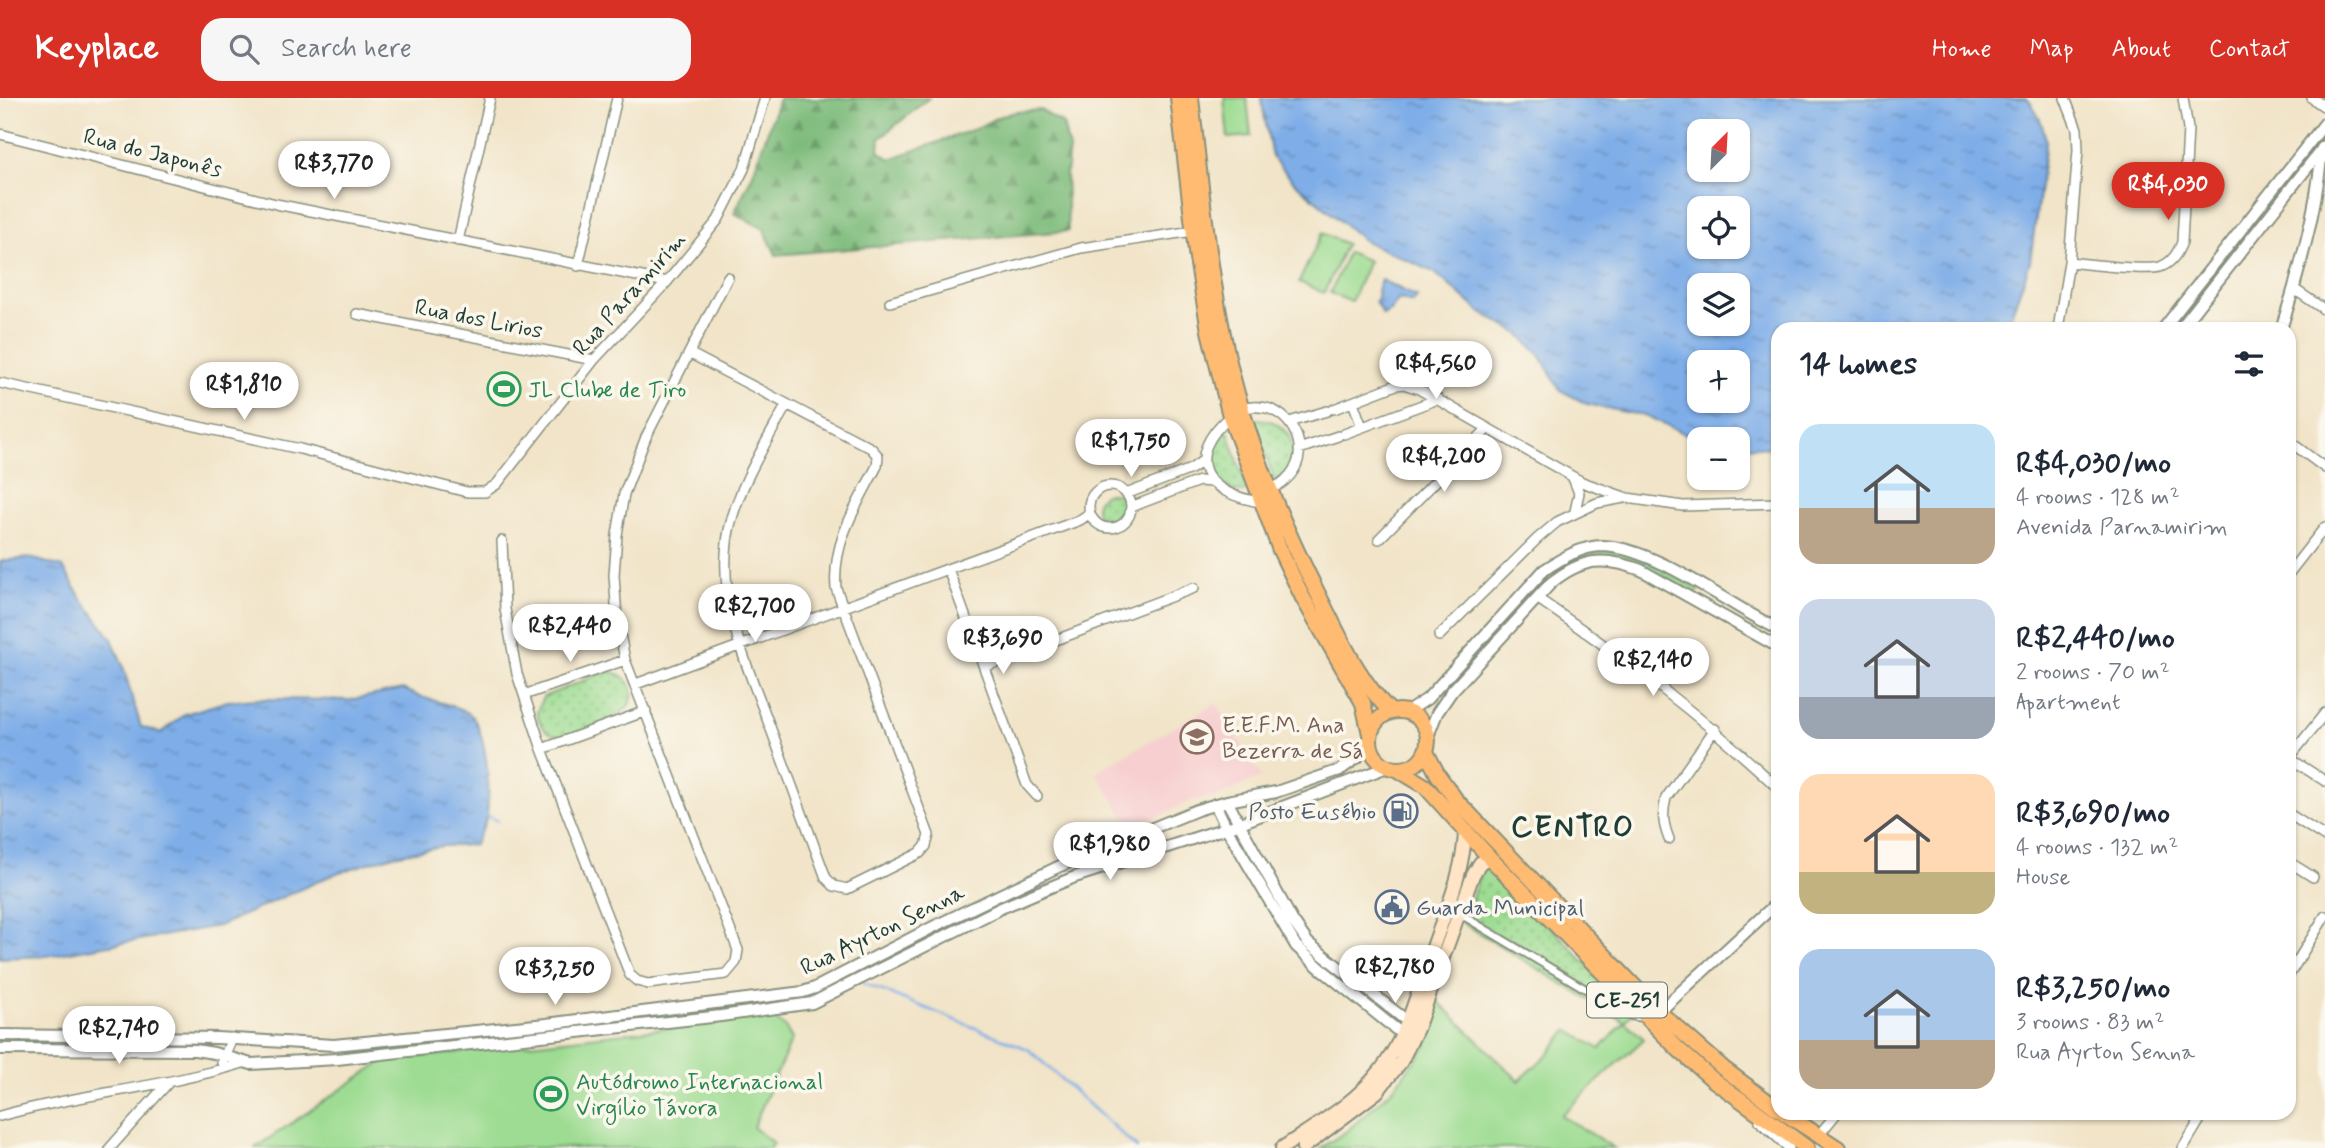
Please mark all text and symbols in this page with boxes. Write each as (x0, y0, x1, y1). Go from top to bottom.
search box (201, 18, 691, 81)
text: Keyplace (35, 27, 159, 71)
icon: search (225, 30, 263, 68)
text: Search here (281, 32, 412, 66)
text: Home (1932, 34, 1992, 65)
text: Map (2030, 34, 2074, 65)
text: About (2112, 34, 2171, 65)
text: Contact (2209, 34, 2290, 65)
north arrow (1687, 119, 1750, 182)
map controls (1687, 119, 1750, 490)
street label: Rua do Japonês (80, 122, 225, 186)
pin: R$3,770 (269, 141, 399, 201)
text: R$3,770 (294, 149, 374, 179)
pin: R$4,030 (2103, 162, 2233, 222)
text: R$4,030 (2128, 170, 2208, 200)
button: locate (1687, 196, 1750, 259)
street label: Rua Paramirim (567, 226, 694, 363)
button: layers (1687, 273, 1750, 336)
street label: Rua dos Lirios (412, 293, 545, 347)
pin: R$4,560 (1371, 342, 1501, 401)
text: 14 homes (1799, 345, 1917, 384)
icon: filters (2230, 345, 2268, 383)
text: R$4,560 (1395, 349, 1477, 379)
button: + (1687, 350, 1750, 413)
pin: R$1,810 (179, 362, 309, 422)
text: R$1,810 (206, 370, 282, 400)
sports icon: JL Clube de Tiro (485, 370, 523, 408)
place label: JL Clube de Tiro (528, 376, 686, 406)
pin: R$1,750 (1066, 420, 1196, 479)
text: R$1,750 (1091, 427, 1171, 457)
button: − (1687, 427, 1750, 490)
pin: R$4,200 (1379, 434, 1509, 494)
text: R$4,200 (1402, 442, 1486, 472)
text: R$4,030/mo (2016, 444, 2171, 483)
icon: home (1855, 452, 1939, 536)
text: 4 rooms · 128 m² (2016, 483, 2180, 513)
text: Avenida Parnamirim (2016, 513, 2228, 543)
pin: R$2,700 (690, 584, 820, 644)
text: R$2,700 (714, 592, 796, 622)
pin: R$2,440 (505, 604, 635, 664)
text: R$2,440 (528, 612, 612, 642)
pin: R$3,690 (938, 616, 1068, 676)
text: R$2,440/mo (2016, 619, 2175, 658)
text: R$3,690 (963, 624, 1043, 654)
icon: home (1855, 627, 1939, 711)
pin: R$2,140 (1588, 638, 1718, 698)
text: R$2,140 (1613, 646, 1693, 676)
text: 2 rooms · 70 m² (2016, 658, 2170, 688)
text: Apartment (2016, 688, 2121, 718)
place label: E.E.F.M. Ana Bezerra de Sá (1222, 711, 1363, 767)
school or university icon: E.E.F.M. Ana Bezerra de Sá (1178, 718, 1216, 756)
fuel station icon: Posto Eusébio (1382, 792, 1420, 830)
text: R$3,690/mo (2016, 794, 2170, 833)
place label: Posto Eusébio (1248, 798, 1376, 828)
icon: home (1855, 802, 1939, 886)
district label: CENTRO (1511, 808, 1635, 847)
pin: R$1,980 (1045, 822, 1175, 882)
text: R$1,980 (1069, 830, 1151, 860)
text: 4 rooms · 132 m² (2016, 833, 2178, 863)
text: House (2016, 863, 2070, 893)
street label: Rua Ayrton Senna (796, 878, 970, 984)
public building icon: Guarda Municipal (1373, 888, 1411, 926)
place label: Guarda Municipal (1416, 894, 1584, 924)
pin: R$2,780 (1330, 946, 1460, 1005)
pin: R$3,250 (490, 948, 620, 1007)
text: R$2,780 (1355, 953, 1435, 983)
text: R$3,250 (515, 955, 595, 985)
text: R$3,250/mo (2016, 969, 2170, 1008)
icon: home (1855, 977, 1939, 1061)
road number: CE-251 (1587, 982, 1667, 1018)
pin: R$2,740 (54, 1006, 184, 1066)
text: 3 rooms · 83 m² (2016, 1008, 2164, 1038)
text: R$2,740 (78, 1014, 160, 1044)
text: Rua Ayrton Senna (2016, 1038, 2195, 1068)
place label: Autódromo Internacional Virgílio Távora (576, 1068, 823, 1126)
sports icon: Autódromo Internacional Virgílio Távora (532, 1075, 570, 1113)

